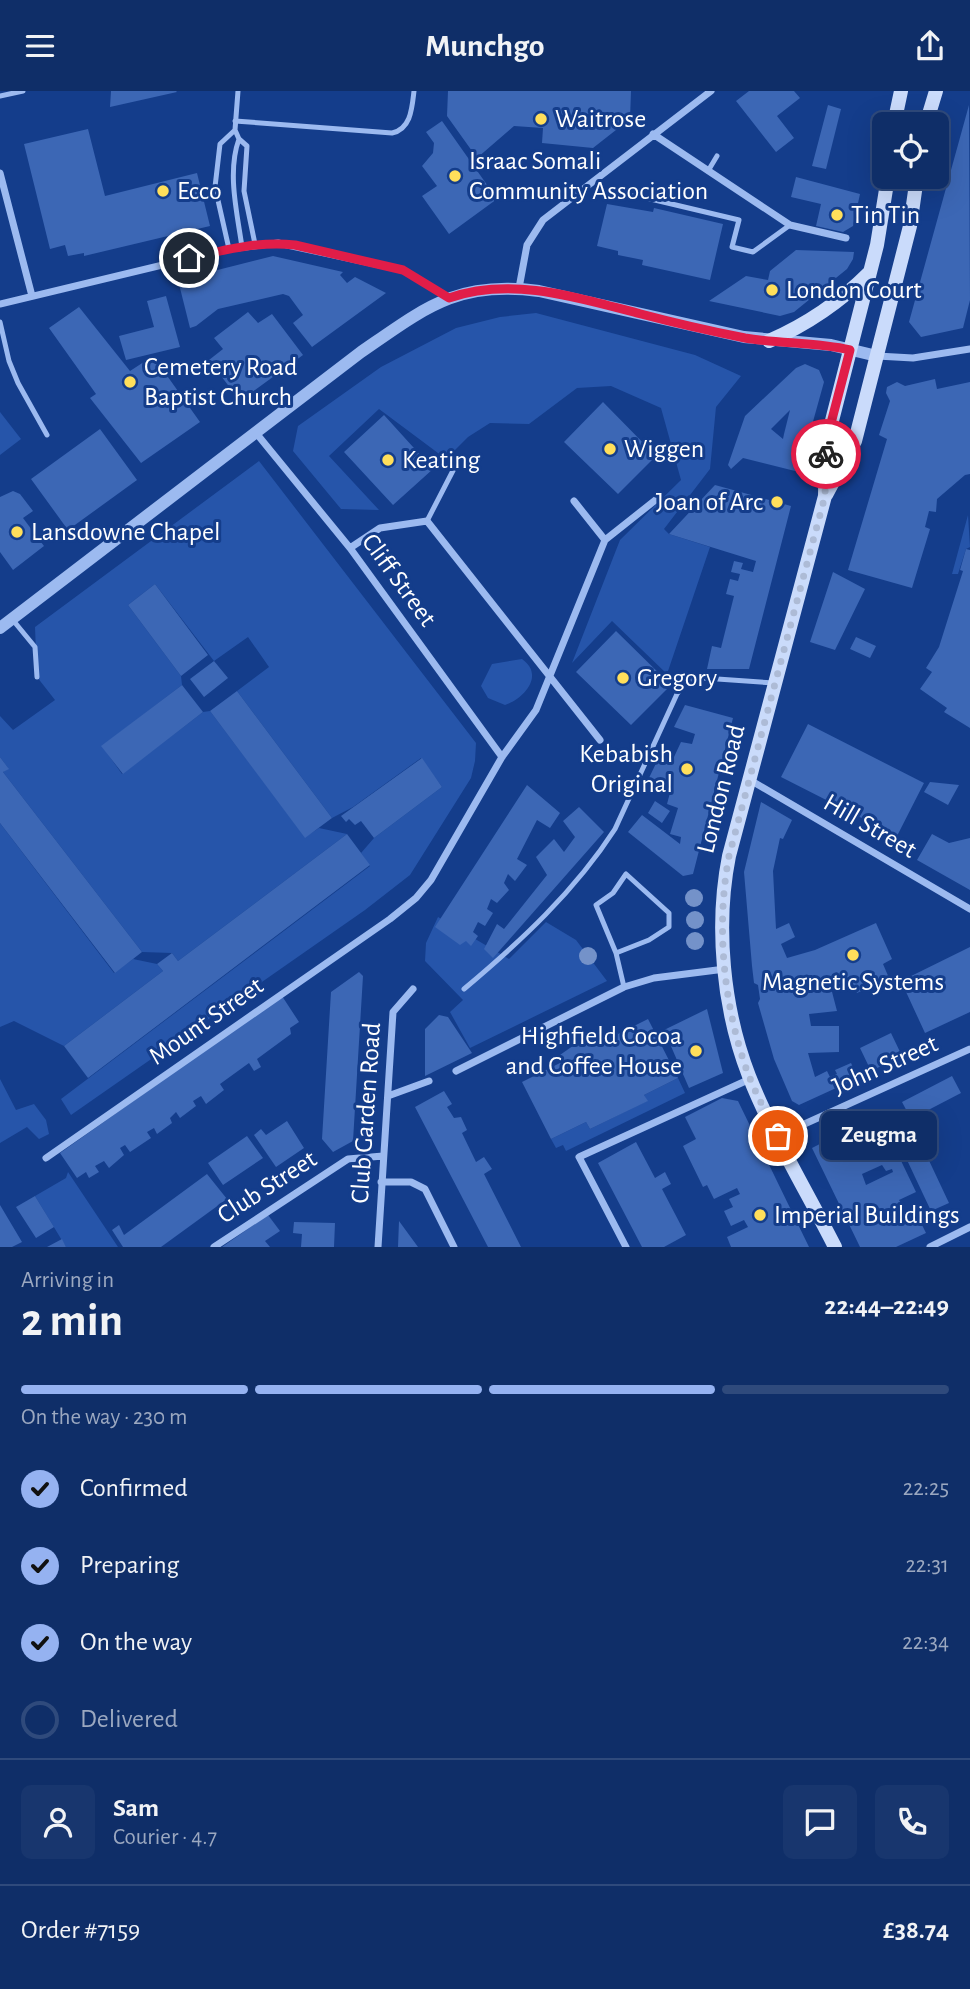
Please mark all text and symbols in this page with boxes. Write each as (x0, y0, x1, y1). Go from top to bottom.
icon: menu (21, 27, 59, 65)
icon: share (911, 27, 949, 65)
text: Munchgo (425, 30, 545, 62)
place label: Waitrose (555, 106, 646, 132)
marker: Waitrose (533, 111, 549, 127)
map controls (872, 112, 949, 189)
button: locate (872, 112, 949, 189)
place label: Israac Somali Community Association (469, 148, 708, 204)
marker: Israac Somali Community Association (447, 168, 463, 184)
place label: Ecco (177, 178, 222, 204)
marker: Ecco (155, 183, 171, 199)
place label: Tin Tin (851, 202, 920, 228)
marker: Tin Tin (829, 207, 845, 223)
pin (159, 228, 219, 288)
icon: home (170, 239, 208, 277)
place label: London Court (786, 277, 922, 303)
marker: London Court (764, 282, 780, 298)
place label: Cemetery Road Baptist Church (144, 354, 298, 410)
marker: Cemetery Road Baptist Church (122, 374, 138, 390)
courier (791, 419, 861, 489)
icon: bike (807, 435, 845, 473)
place label: Wiggen (624, 436, 704, 462)
marker: Wiggen (602, 441, 618, 457)
place label: Keating (402, 447, 481, 473)
marker: Keating (380, 452, 396, 468)
place label: Joan of Arc (656, 489, 763, 515)
marker: Joan of Arc (769, 494, 785, 510)
place label: Lansdowne Chapel (31, 519, 220, 545)
marker: Lansdowne Chapel (9, 524, 25, 540)
street label: Cliff Street (357, 529, 441, 631)
place label: Gregory (637, 665, 717, 691)
marker: Gregory (615, 670, 631, 686)
street label: London Road (692, 722, 750, 856)
place label: Kebabish Original (579, 741, 673, 797)
marker: Kebabish Original (679, 761, 695, 777)
street label: Hill Street (819, 789, 921, 863)
marker: Magnetic Systems (845, 947, 861, 963)
place label: Magnetic Systems (762, 969, 944, 995)
street label: Mount Street (144, 972, 268, 1070)
street label: Club Garden Road (347, 1022, 385, 1204)
place label: Highfield Cocoa and Coffee House (505, 1023, 682, 1079)
street label: John Street (828, 1030, 942, 1100)
marker: Highfield Cocoa and Coffee House (688, 1043, 704, 1059)
pin (748, 1106, 808, 1166)
callout: Zeugma (820, 1111, 936, 1161)
icon: bag (759, 1117, 797, 1155)
text: Zeugma (841, 1124, 917, 1147)
street label: Club Street (213, 1146, 321, 1228)
place label: Imperial Buildings (774, 1202, 960, 1228)
marker: Imperial Buildings (752, 1207, 768, 1223)
text: Arriving in (21, 1269, 114, 1292)
text: 22:44–22:49 (824, 1293, 949, 1319)
text: 2 min (21, 1298, 123, 1344)
text: On the way · 230 m (21, 1406, 187, 1429)
icon: check (21, 1470, 59, 1508)
text: Confirmed (80, 1475, 188, 1501)
text: 22:25 (903, 1477, 949, 1500)
icon: check (21, 1547, 59, 1585)
text: Preparing (80, 1552, 179, 1578)
text: 22:31 (905, 1554, 949, 1577)
icon: check (21, 1624, 59, 1662)
text: On the way (80, 1629, 192, 1655)
text: 22:34 (902, 1631, 949, 1654)
text: Delivered (80, 1706, 178, 1732)
button: person (21, 1785, 95, 1859)
button: chat (783, 1785, 857, 1859)
button: phone (875, 1785, 949, 1859)
text: Sam (113, 1795, 159, 1821)
text: Courier · 4.7 (113, 1826, 217, 1849)
text: Order #7159 (21, 1917, 140, 1943)
text: £38.74 (883, 1917, 949, 1943)

